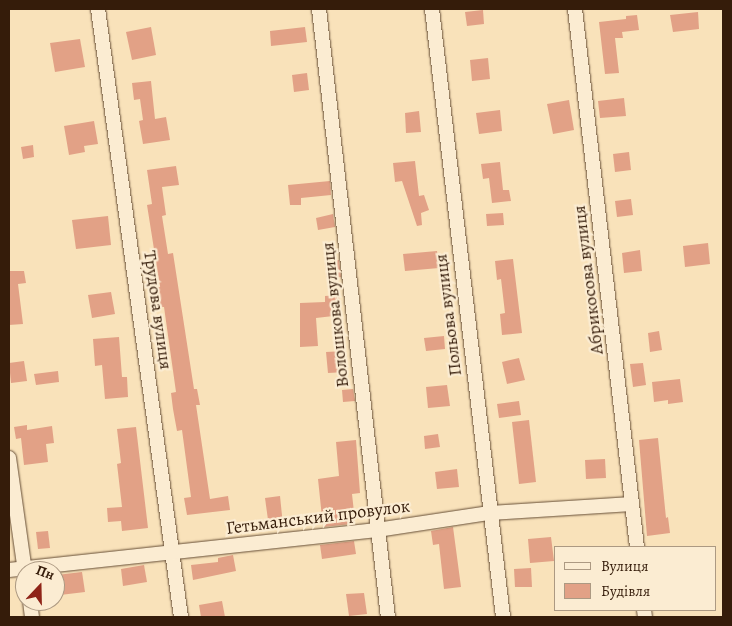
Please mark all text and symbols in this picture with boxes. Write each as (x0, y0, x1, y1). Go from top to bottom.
street label: Абрикосова вулиця (568, 204, 608, 356)
street label: Волошкова вулиця (317, 241, 353, 389)
street label: Трудова вулиця (139, 249, 177, 371)
street label: Польова вулиця (430, 253, 466, 377)
street label: Гетьманський провулок (225, 495, 411, 539)
legend (554, 546, 717, 611)
text: Вулиця (601, 556, 648, 576)
text: Пн (33, 560, 57, 585)
north arrow (15, 561, 65, 611)
text: Будівля (601, 581, 650, 601)

